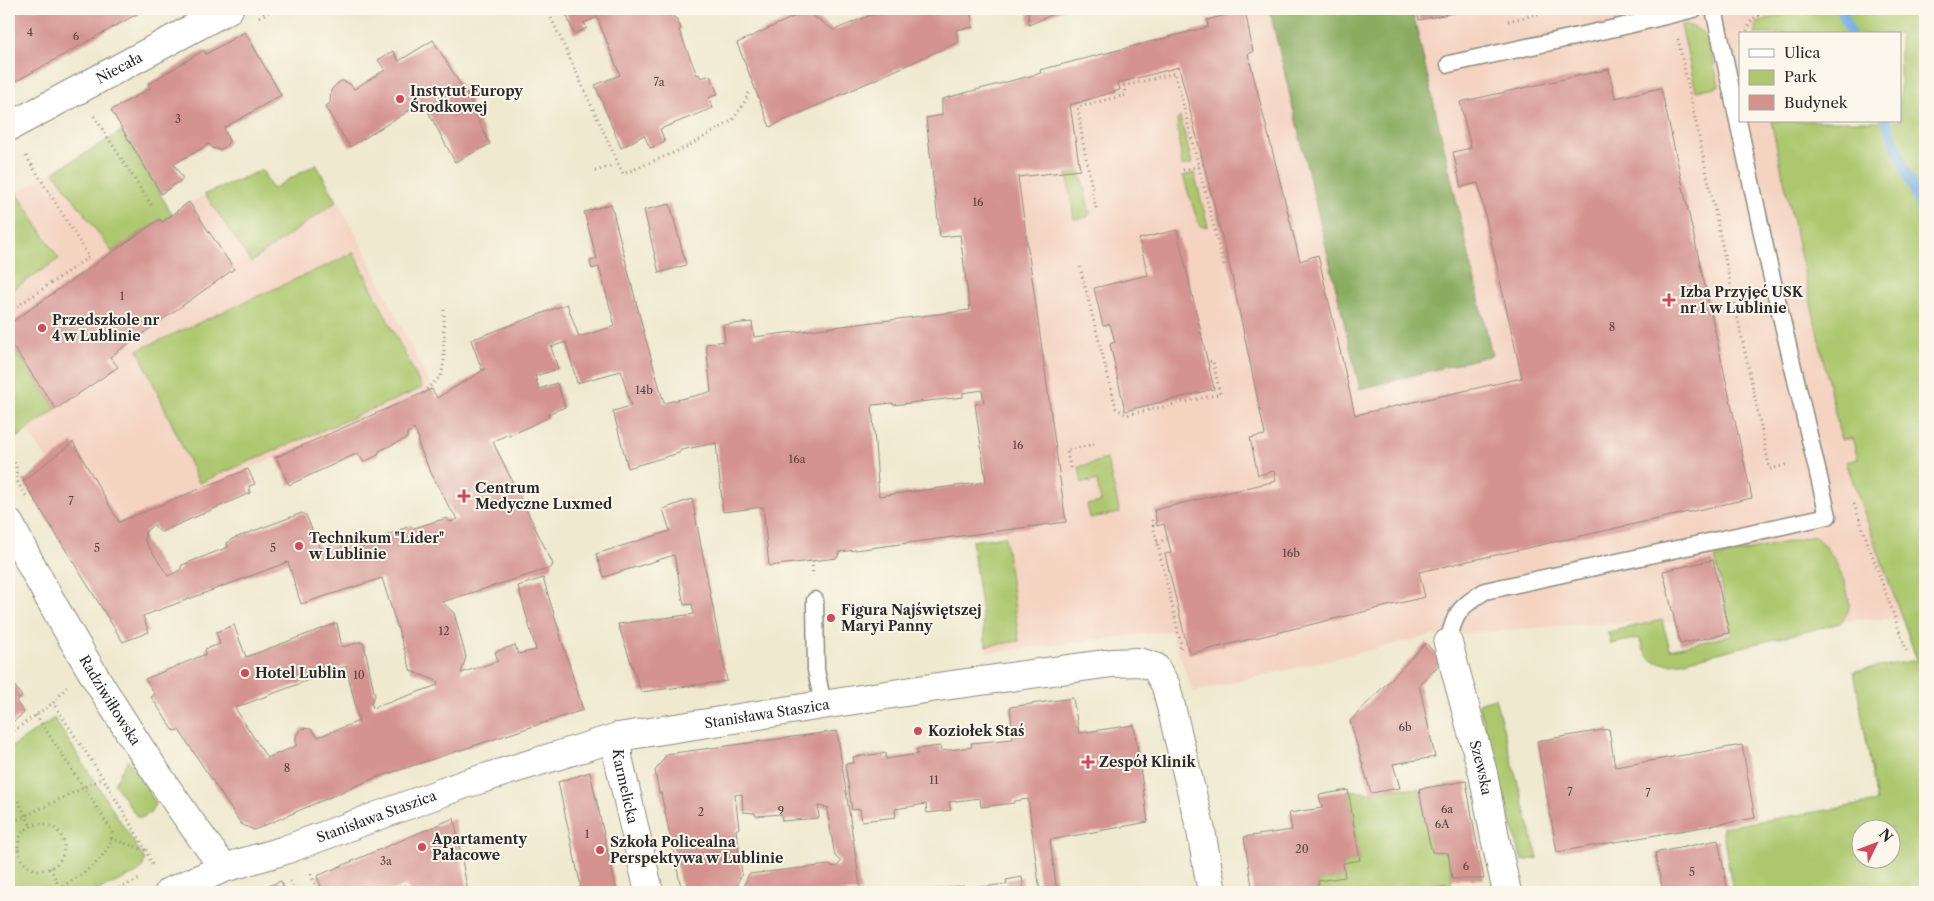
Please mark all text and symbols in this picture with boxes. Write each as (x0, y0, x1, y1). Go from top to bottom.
house number: 4 (27, 25, 33, 39)
house number: 6 (73, 29, 80, 43)
legend (1739, 32, 1902, 122)
text: Ulica (1784, 43, 1820, 62)
street label: Niecała (93, 48, 146, 88)
text: Park (1784, 67, 1818, 86)
house number: 7a (653, 75, 665, 89)
place label: Instytut Europy Środkowej (410, 82, 523, 116)
marker: Instytut Europy Środkowej (394, 93, 406, 105)
text: Budynek (1784, 93, 1849, 112)
house number: 3 (175, 112, 181, 126)
house number: 16 (972, 195, 984, 209)
place label: Izba Przyjęć USK nr 1 w Lublinie (1680, 283, 1804, 317)
house number: 1 (120, 289, 125, 303)
marker: Izba Przyjęć USK nr 1 w Lublinie (1662, 293, 1676, 307)
place label: Przedszkole nr 4 w Lublinie (52, 311, 160, 345)
house number: 8 (1609, 320, 1615, 334)
marker: Przedszkole nr 4 w Lublinie (36, 322, 48, 334)
house number: 14b (635, 383, 653, 397)
house number: 16 (1012, 438, 1024, 452)
house number: 16a (789, 452, 806, 466)
place label: Centrum Medyczne Luxmed (475, 479, 613, 513)
marker: Centrum Medyczne Luxmed (457, 489, 471, 503)
house number: 7 (68, 494, 74, 508)
place label: Technikum "Lider" w Lublinie (308, 529, 444, 563)
marker: Technikum "Lider" w Lublinie (293, 540, 305, 552)
house number: 5 (94, 541, 100, 555)
house number: 5 (270, 541, 276, 555)
house number: 16b (1282, 546, 1300, 560)
place label: Figura Najświętszej Maryi Panny (841, 601, 982, 635)
marker: Figura Najświętszej Maryi Panny (825, 612, 837, 624)
house number: 12 (439, 624, 449, 638)
street label: Radziwiłłowska (75, 652, 145, 749)
place label: Hotel Lublin (255, 664, 347, 682)
marker: Hotel Lublin (239, 667, 251, 679)
house number: 10 (353, 668, 365, 682)
street label: Stanisława Staszica (703, 695, 831, 732)
house number: 6b (1398, 720, 1412, 734)
place label: Koziołek Staś (928, 722, 1025, 740)
marker: Koziołek Staś (912, 725, 924, 737)
street label: Szewska (1466, 738, 1496, 797)
street label: Karmelicka (609, 749, 642, 826)
place label: Zespół Klinik (1099, 753, 1196, 771)
marker: Zespół Klinik (1081, 755, 1095, 769)
house number: 8 (284, 761, 290, 775)
house number: 11 (929, 773, 939, 787)
house number: 7 (1567, 785, 1573, 799)
street label: Stanisława Staszica (314, 786, 439, 847)
house number: 7 (1645, 786, 1651, 800)
house number: 6a (1441, 802, 1453, 816)
house number: 9 (778, 804, 784, 818)
house number: 2 (698, 805, 704, 819)
house number: 6A (1435, 817, 1450, 831)
north arrow (1852, 818, 1902, 868)
text: N (1875, 825, 1896, 846)
house number: 1 (585, 827, 590, 841)
place label: Apartamenty Pałacowe (431, 830, 527, 864)
place label: Szkoła Policealna Perspektywa w Lublinie (610, 833, 783, 867)
marker: Apartamenty Pałacowe (416, 841, 428, 853)
house number: 20 (1295, 842, 1309, 856)
marker: Szkoła Policealna Perspektywa w Lublinie (594, 844, 606, 856)
house number: 3a (380, 854, 392, 868)
house number: 6 (1463, 859, 1470, 873)
house number: 5 (1689, 865, 1695, 879)

